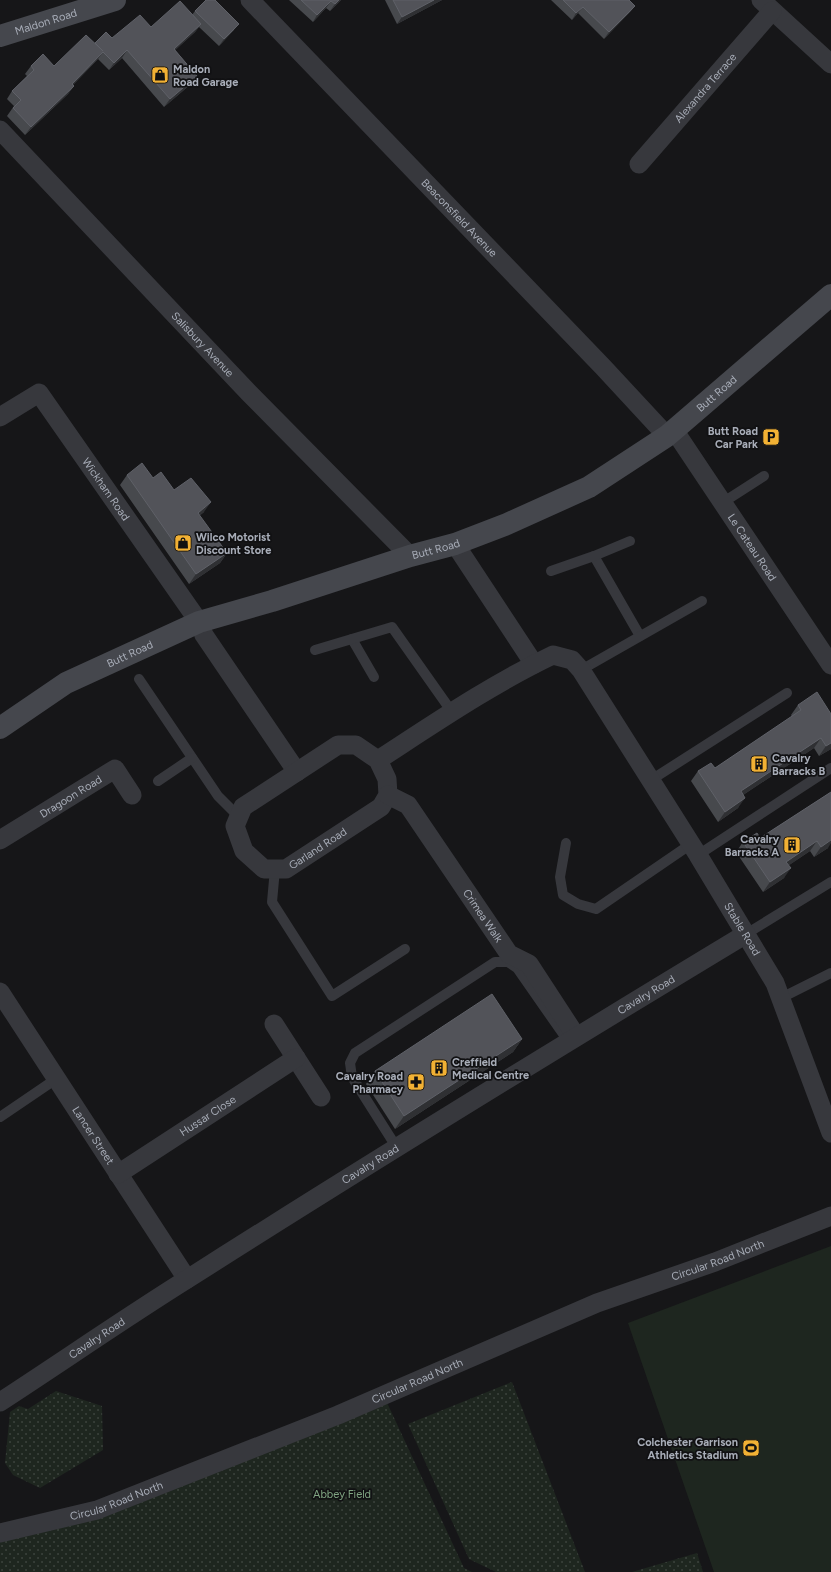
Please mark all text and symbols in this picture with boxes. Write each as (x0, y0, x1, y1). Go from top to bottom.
street label: Maldon Road (13, 6, 79, 38)
street label: Alexandra Terrace (672, 51, 739, 125)
place label: Maldon Road Garage (173, 63, 238, 89)
shop icon: Maldon Road Garage (150, 65, 170, 85)
street label: Beaconsfield Avenue (418, 176, 500, 260)
street label: Salisbury Avenue (169, 309, 236, 380)
street label: Butt Road (694, 373, 740, 415)
place label: Butt Road Car Park (708, 425, 758, 451)
parking icon: Butt Road Car Park (761, 427, 781, 447)
street label: Wickham Road (79, 455, 132, 523)
street label: Le Cateau Road (725, 511, 779, 584)
place label: Wilco Motorist Discount Store (196, 531, 271, 557)
shop icon: Wilco Motorist Discount Store (173, 533, 193, 553)
street label: Butt Road (410, 537, 462, 562)
street label: Butt Road (105, 638, 155, 670)
place label: Cavalry Barracks B (772, 752, 825, 778)
building icon: Cavalry Barracks B (749, 754, 769, 774)
street label: Dragoon Road (38, 773, 104, 821)
street label: Garland Road (287, 825, 349, 872)
place label: Cavalry Barracks A (725, 833, 780, 859)
building icon: Cavalry Barracks A (782, 835, 802, 855)
street label: Crimea Walk (460, 887, 506, 946)
street label: Stable Road (721, 900, 763, 958)
street label: Cavalry Road (615, 973, 677, 1017)
place label: Creffield Medical Centre (452, 1056, 529, 1082)
building icon: Creffield Medical Centre (429, 1058, 449, 1078)
place label: Cavalry Road Pharmacy (336, 1070, 404, 1096)
pharmacy icon: Cavalry Road Pharmacy (406, 1072, 426, 1092)
street label: Hussar Close (177, 1093, 239, 1139)
street label: Lancer Street (69, 1104, 117, 1167)
street label: Cavalry Road (339, 1142, 401, 1187)
street label: Circular Road North (670, 1237, 766, 1284)
street label: Cavalry Road (66, 1315, 128, 1362)
street label: Circular Road North (370, 1356, 465, 1407)
place label: Colchester Garrison Athletics Stadium (637, 1436, 738, 1462)
sports icon: Colchester Garrison Athletics Stadium (741, 1438, 761, 1458)
street label: Circular Road North (69, 1479, 165, 1523)
park label: Abbey Field (313, 1488, 371, 1501)

